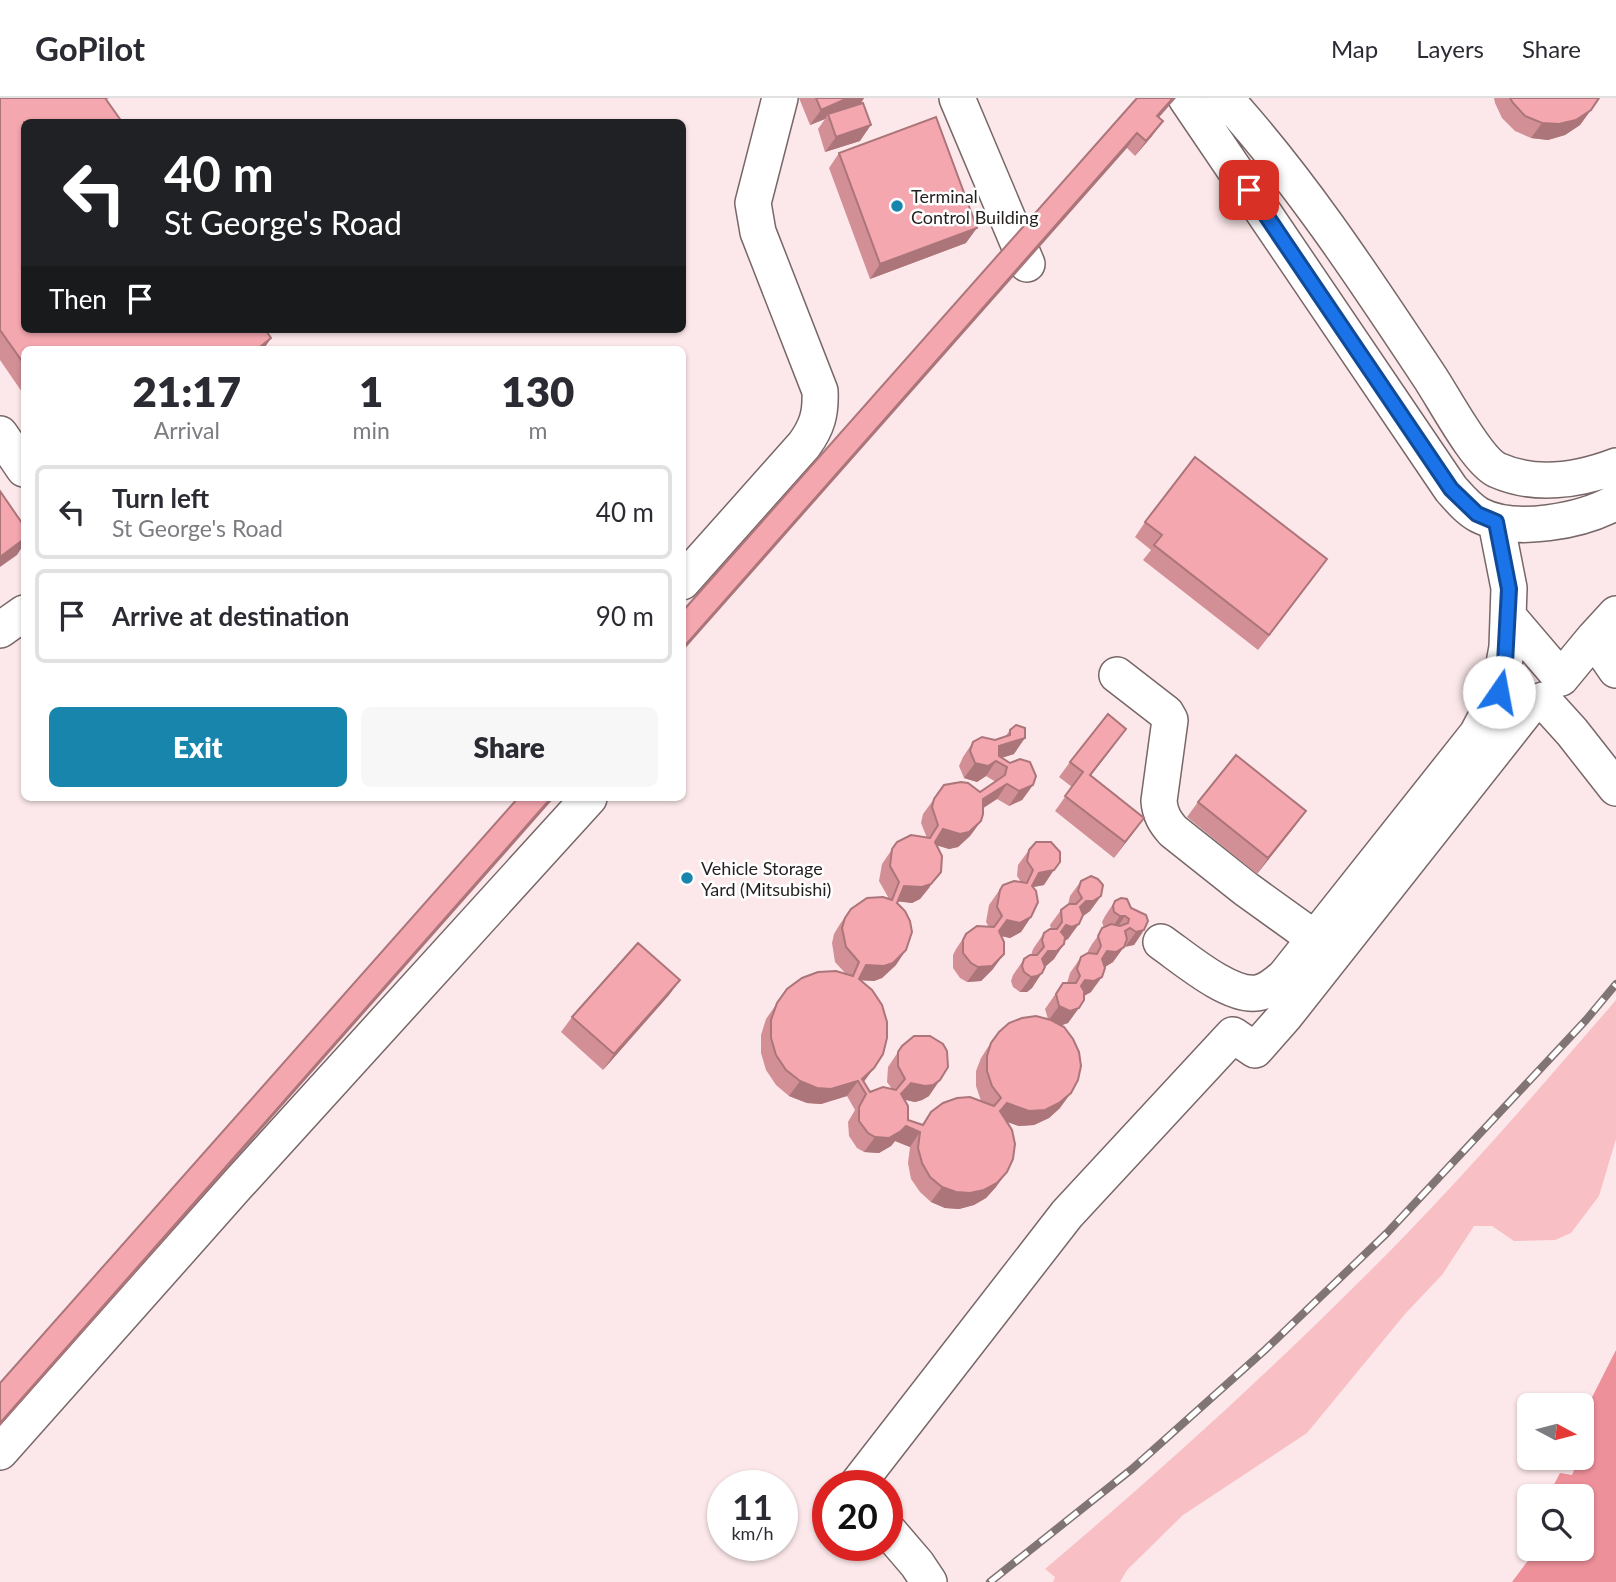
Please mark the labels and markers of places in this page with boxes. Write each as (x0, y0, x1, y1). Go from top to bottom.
pin (1219, 160, 1279, 220)
place label: Terminal Control Building (911, 185, 1039, 228)
marker: Terminal Control Building (889, 198, 905, 214)
place label: Vehicle Storage Yard (Mitsubishi) (701, 857, 831, 900)
marker: Vehicle Storage Yard (Mitsubishi) (679, 870, 695, 886)

